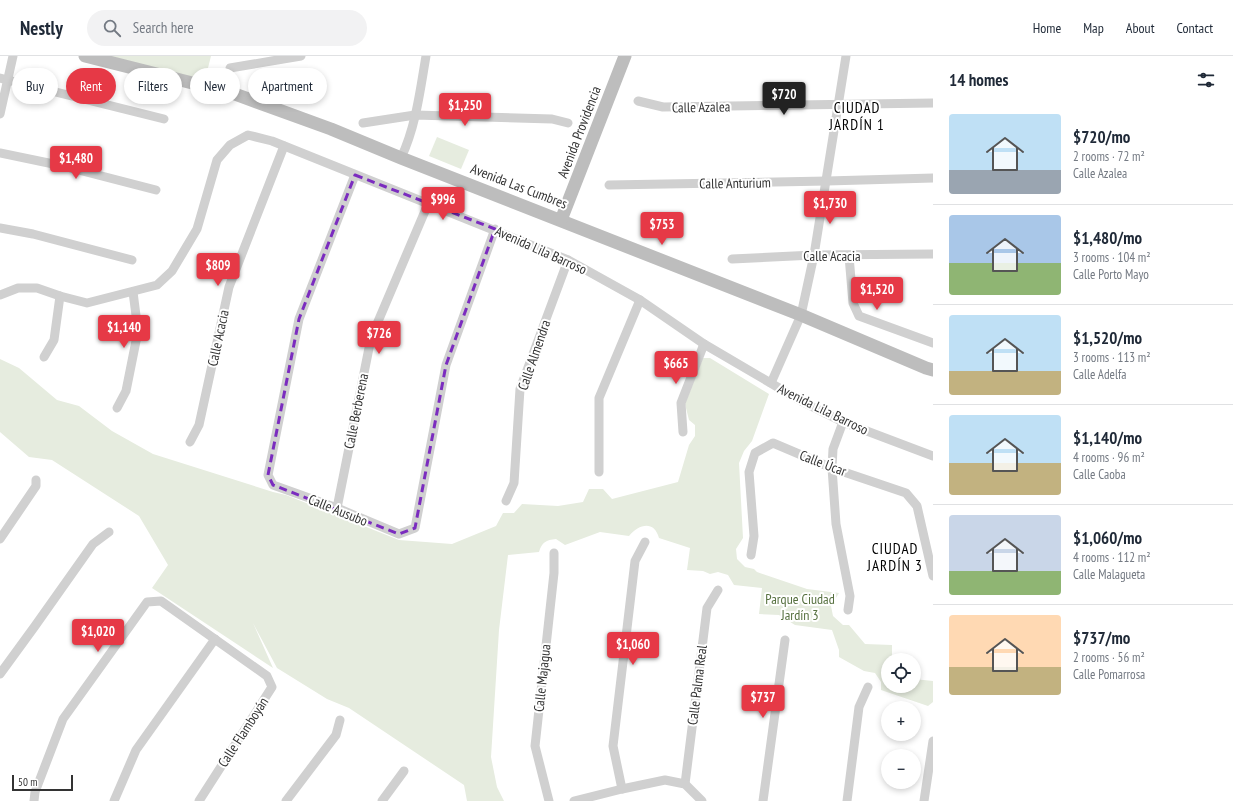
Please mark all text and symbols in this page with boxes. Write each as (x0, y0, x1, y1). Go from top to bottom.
search box (87, 10, 367, 46)
text: Nestly (20, 16, 63, 40)
icon: search (101, 17, 123, 39)
text: Search here (133, 18, 194, 37)
text: Home (1033, 19, 1061, 37)
text: Map (1083, 19, 1104, 37)
text: About (1126, 19, 1155, 37)
text: Contact (1177, 19, 1213, 37)
chip: Buy (12, 68, 58, 104)
chip: Rent (66, 68, 116, 104)
chip: Filters (124, 68, 182, 104)
chip: New (190, 68, 240, 104)
chip: Apartment (248, 68, 327, 104)
text: 14 homes (949, 69, 1008, 91)
icon: filters (1195, 69, 1217, 91)
pin: $720 (760, 82, 808, 116)
street label: Avenida Providencia (553, 84, 605, 180)
text: $720 (772, 86, 796, 103)
pin: $1,250 (432, 93, 498, 127)
text: $1,250 (448, 97, 482, 114)
street label: Calle Azalea (672, 97, 730, 117)
district label: CIUDAD JARDÍN 1 (828, 98, 885, 134)
text: $720/mo (1073, 126, 1130, 148)
icon: home (981, 130, 1029, 178)
pin: $1,480 (43, 146, 109, 180)
text: 2 rooms · 72 m² (1073, 148, 1145, 165)
text: $1,480 (59, 150, 93, 167)
street label: Avenida Las Cumbres (468, 159, 570, 213)
text: Calle Azalea (1073, 165, 1127, 182)
street label: Calle Anturium (699, 173, 771, 193)
pin: $996 (419, 187, 467, 221)
text: $996 (431, 191, 455, 208)
pin: $1,730 (797, 191, 863, 225)
text: $1,730 (813, 195, 847, 212)
pin: $753 (638, 212, 686, 246)
text: $753 (650, 216, 674, 233)
street label: Avenida Lila Barroso (492, 222, 590, 278)
text: $1,480/mo (1073, 227, 1142, 249)
icon: home (981, 231, 1029, 279)
street label: Calle Acacia (803, 247, 861, 265)
text: 3 rooms · 104 m² (1073, 249, 1151, 266)
pin: $809 (194, 253, 242, 287)
text: $809 (206, 257, 230, 274)
text: Calle Porto Mayo (1073, 266, 1149, 283)
pin: $1,520 (844, 277, 910, 311)
text: $1,520 (860, 281, 894, 298)
street label: Calle Acacia (203, 308, 233, 368)
pin: $1,140 (91, 315, 157, 349)
street label: Calle Almendra (514, 317, 554, 393)
text: $1,140 (107, 319, 141, 336)
pin: $726 (355, 321, 403, 355)
text: $726 (367, 325, 391, 342)
text: $1,520/mo (1073, 327, 1142, 349)
icon: home (981, 331, 1029, 379)
text: 3 rooms · 113 m² (1073, 349, 1151, 366)
pin: $665 (652, 351, 700, 385)
text: $665 (664, 355, 688, 372)
text: Calle Adelfa (1073, 366, 1127, 383)
street label: Calle Berberena (340, 372, 372, 450)
street label: Avenida Lila Barroso (775, 379, 871, 439)
text: $1,140/mo (1073, 427, 1142, 449)
icon: home (981, 431, 1029, 479)
street label: Calle Úcar (797, 446, 849, 480)
text: 4 rooms · 96 m² (1073, 449, 1145, 466)
text: Calle Caoba (1073, 466, 1126, 483)
street label: Calle Ausubo (306, 490, 370, 530)
text: $1,060/mo (1073, 527, 1142, 549)
icon: home (981, 531, 1029, 579)
district label: CIUDAD JARDÍN 3 (866, 539, 923, 575)
text: 4 rooms · 112 m² (1073, 549, 1151, 566)
text: Calle Malagueta (1073, 566, 1145, 583)
park label: Parque Ciudad Jardín 3 (765, 590, 835, 624)
pin: $1,020 (65, 619, 131, 653)
text: $1,020 (81, 623, 115, 640)
text: $737/mo (1073, 627, 1130, 649)
icon: home (981, 631, 1029, 679)
pin: $1,060 (600, 632, 666, 666)
text: $1,060 (616, 636, 650, 653)
street label: Calle Majagua (529, 643, 555, 713)
street label: Calle Palma Real (683, 643, 711, 726)
text: 2 rooms · 56 m² (1073, 649, 1145, 666)
map controls (881, 653, 921, 789)
button: locate (881, 653, 921, 693)
text: Calle Pomarrosa (1073, 666, 1145, 683)
pin: $737 (739, 685, 787, 719)
text: $737 (751, 689, 775, 706)
street label: Calle Flamboyán (214, 694, 272, 770)
button: + (881, 701, 921, 741)
button: − (881, 749, 921, 789)
scale bar (12, 773, 73, 792)
text: 50 m (18, 775, 37, 789)

